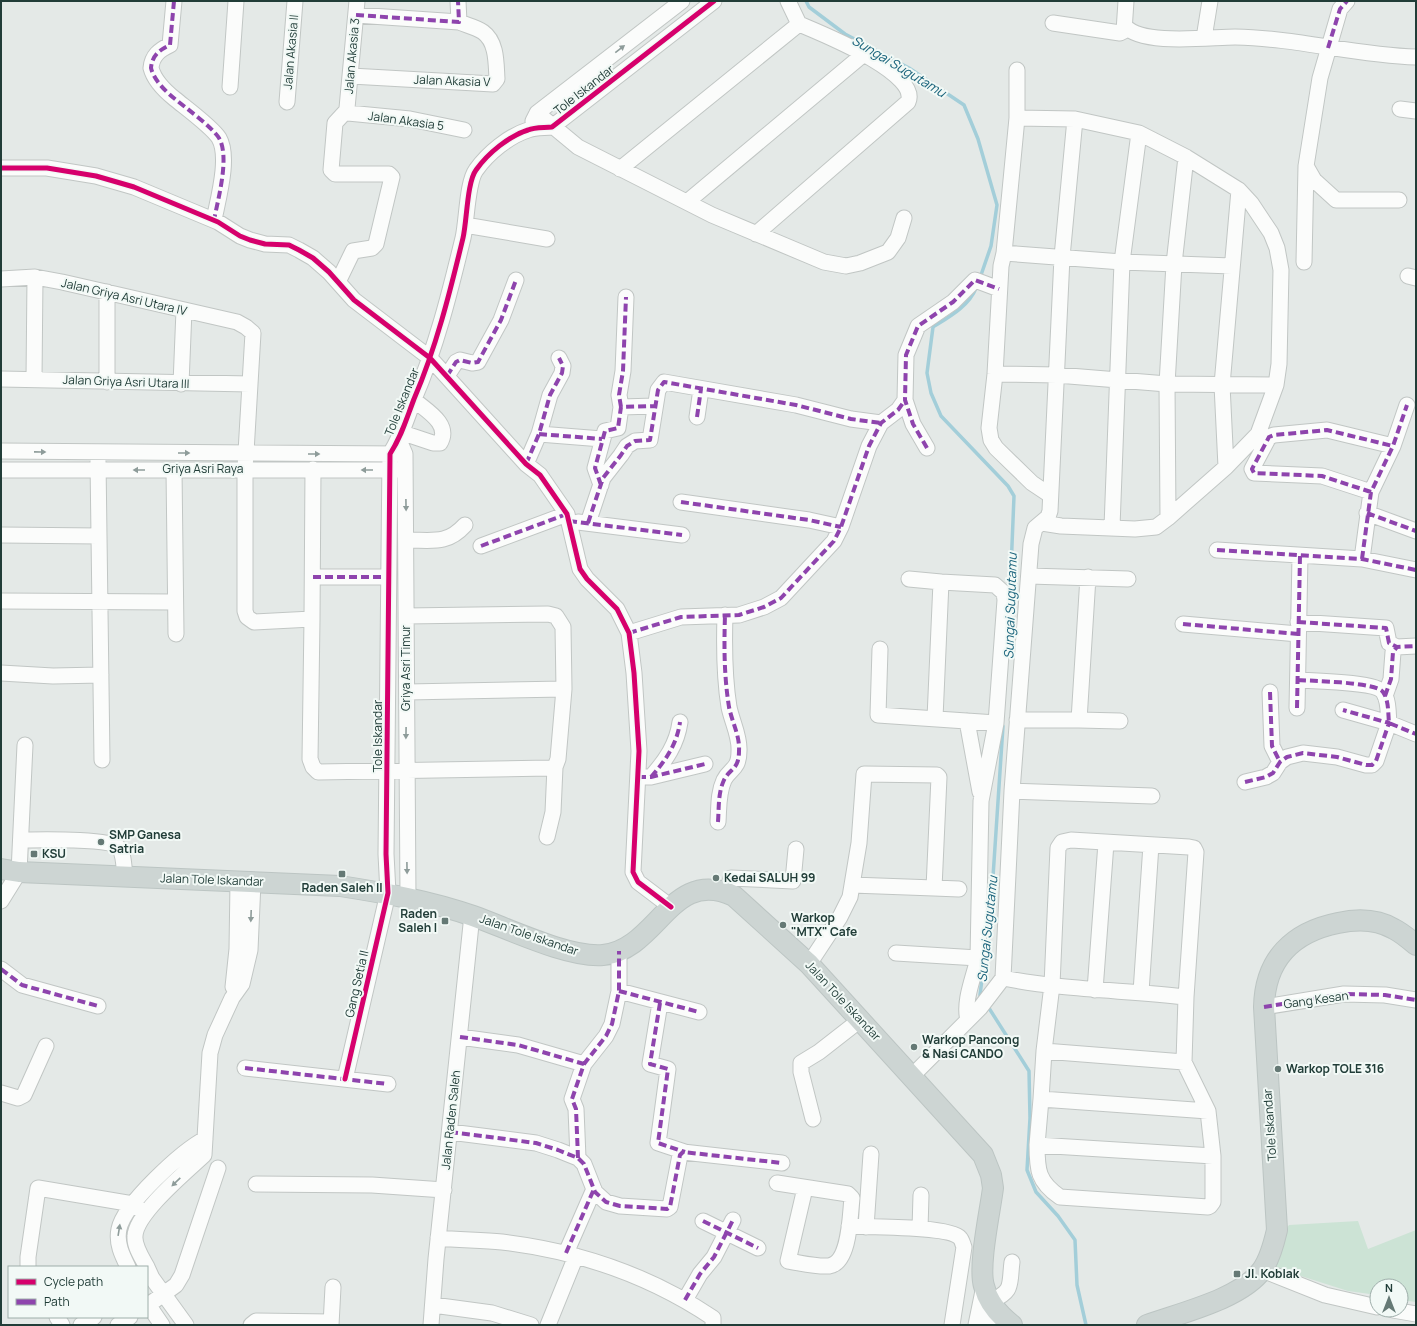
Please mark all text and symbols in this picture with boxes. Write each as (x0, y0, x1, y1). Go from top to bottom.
street label: Jalan Akasia II (279, 14, 302, 90)
street label: Jalan Akasia 3 (340, 17, 363, 95)
water label: Sungai Sugutamu (849, 31, 950, 102)
one-way arrow (615, 44, 626, 53)
street label: Tole Iskandar (550, 60, 618, 119)
street label: Jalan Akasia V (413, 71, 491, 90)
street label: Jalan Akasia 5 (367, 107, 445, 134)
street label: Jalan Griya Asri Utara IV (60, 274, 189, 319)
street label: Tole Iskandar (380, 364, 423, 439)
street label: Jalan Griya Asri Utara III (62, 371, 190, 392)
one-way arrow (34, 449, 47, 455)
one-way arrow (178, 450, 191, 456)
one-way arrow (308, 451, 321, 457)
street label: Griya Asri Raya (163, 460, 243, 477)
one-way arrow (132, 467, 145, 473)
one-way arrow (360, 467, 373, 473)
one-way arrow (403, 499, 409, 512)
water label: Sungai Sugutamu (999, 551, 1021, 659)
street label: Griya Asri Timur (397, 624, 414, 711)
street label: Tole Iskandar (369, 699, 386, 772)
one-way arrow (403, 727, 410, 739)
place label: SMP Ganesa Satria (109, 826, 181, 857)
marker: SMP Ganesa Satria (96, 837, 106, 847)
place label: KSU (42, 845, 66, 862)
marker: KSU (29, 849, 39, 859)
one-way arrow (404, 862, 410, 875)
street label: Jalan Tole Iskandar (160, 869, 265, 890)
marker: Raden Saleh II (337, 869, 347, 879)
place label: Kedai SALUH 99 (724, 869, 816, 886)
marker: Kedai SALUH 99 (711, 873, 721, 883)
water label: Sungai Sugutamu (972, 874, 1002, 983)
place label: Raden Saleh II (301, 879, 383, 896)
place label: Raden Saleh I (398, 905, 437, 936)
place label: Warkop "MTX" Cafe (791, 909, 857, 940)
one-way arrow (248, 910, 255, 922)
street label: Jalan Tole Iskandar (477, 910, 582, 960)
marker: Raden Saleh I (440, 916, 450, 926)
marker: Warkop "MTX" Cafe (778, 920, 788, 930)
street label: Gang Setia II (341, 949, 372, 1019)
street label: Jalan Tole Iskandar (802, 957, 885, 1045)
street label: Gang Kesan (1282, 987, 1350, 1012)
place label: Warkop Pancong & Nasi CANDO (922, 1031, 1019, 1062)
marker: Warkop Pancong & Nasi CANDO (909, 1042, 919, 1052)
place label: Warkop TOLE 316 (1286, 1060, 1384, 1077)
marker: Warkop TOLE 316 (1273, 1064, 1283, 1074)
street label: Jalan Raden Saleh (437, 1069, 464, 1171)
street label: Tole Iskandar (1258, 1088, 1281, 1162)
one-way arrow (171, 1177, 181, 1187)
one-way arrow (116, 1224, 122, 1236)
place label: Jl. Koblak (1245, 1265, 1300, 1282)
legend (8, 1266, 148, 1318)
marker: Jl. Koblak (1232, 1269, 1242, 1279)
text: Cycle path (44, 1273, 103, 1290)
north arrow (1369, 1278, 1409, 1318)
text: N (1385, 1280, 1393, 1295)
text: Path (44, 1293, 70, 1310)

